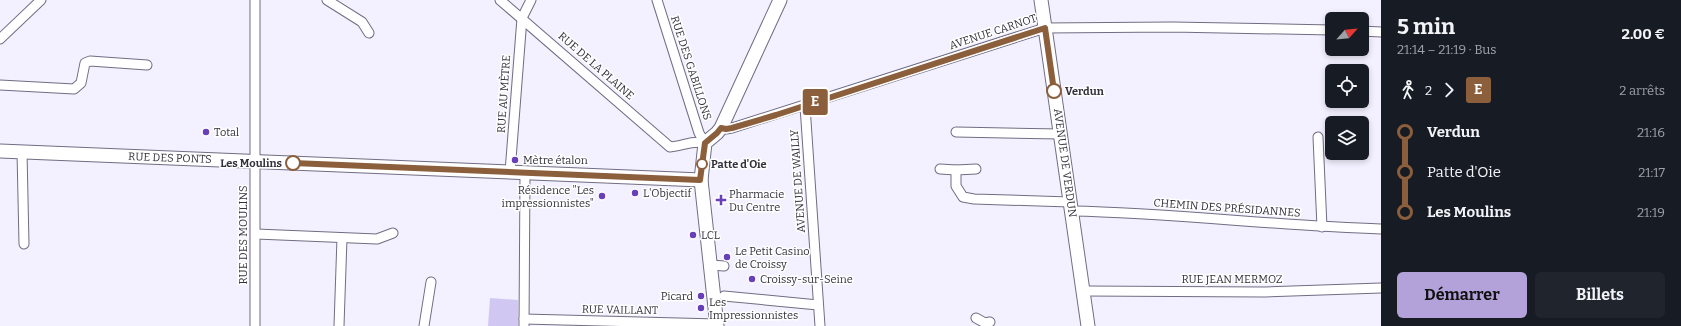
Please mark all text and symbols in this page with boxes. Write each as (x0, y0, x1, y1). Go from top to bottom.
street label: AVENUE CARNOT (948, 12, 1039, 52)
north arrow (1325, 12, 1369, 56)
map controls (1325, 12, 1369, 160)
text: 5 min (1397, 13, 1455, 40)
street label: RUE DES GABILLONS (668, 14, 714, 122)
text: 2.00 € (1622, 25, 1665, 43)
street label: RUE DE LA PLAINE (555, 30, 637, 103)
text: 21:14 – 21:19 · Bus (1397, 42, 1497, 57)
street label: RUE AU MÈTRE (494, 54, 513, 134)
button: locate (1325, 64, 1369, 108)
icon: walk (1397, 79, 1419, 101)
icon: forward (1438, 79, 1460, 101)
text: E (1474, 81, 1483, 98)
marker: Verdun (1046, 83, 1062, 99)
text: 2 (1425, 83, 1432, 98)
text: 2 arrêts (1619, 83, 1665, 98)
place label: Verdun (1065, 85, 1104, 98)
line badge: E (802, 89, 828, 115)
text: E (811, 93, 819, 110)
street label: AVENUE DE VERDUN (1051, 108, 1079, 219)
button: layers (1325, 116, 1369, 160)
text: Verdun (1427, 123, 1480, 141)
text: 21:16 (1637, 125, 1665, 140)
place label: Total (214, 126, 239, 139)
marker: Total (201, 127, 211, 137)
street label: AVENUE DE WAILLY (788, 128, 808, 233)
street label: RUE DES PONTS (128, 150, 212, 166)
place label: Mètre étalon (523, 154, 588, 167)
marker: Les Moulins (285, 155, 301, 171)
marker: Mètre étalon (510, 155, 520, 165)
place label: Les Moulins (220, 157, 283, 170)
marker: Patte d'Oie (696, 158, 708, 170)
place label: Patte d'Oie (711, 158, 767, 171)
text: Patte d'Oie (1427, 163, 1501, 181)
text: 21:17 (1638, 165, 1665, 180)
place label: Résidence "Les impressionnistes" (502, 184, 594, 210)
street label: RUE DES MOULINS (237, 186, 250, 285)
place label: L'Objectif (643, 187, 693, 200)
marker: L'Objectif (630, 188, 640, 198)
place label: Pharmacie Du Centre (729, 188, 784, 214)
marker: Résidence "Les impressionnistes" (597, 191, 607, 201)
marker: Pharmacie Du Centre (716, 195, 726, 205)
street label: CHEMIN DES PRÉSIDANNES (1153, 195, 1301, 220)
text: Les Moulins (1427, 203, 1511, 221)
text: 21:19 (1637, 205, 1665, 220)
place label: LCL (701, 229, 720, 242)
marker: LCL (688, 230, 698, 240)
place label: Le Petit Casino de Croissy (735, 245, 810, 271)
marker: Le Petit Casino de Croissy (722, 252, 732, 262)
button: Démarrer (1397, 272, 1527, 318)
button: Billets (1535, 272, 1665, 318)
place label: Croissy-sur-Seine (760, 273, 853, 286)
street label: RUE JEAN MERMOZ (1181, 273, 1283, 286)
marker: Croissy-sur-Seine (747, 274, 757, 284)
place label: Picard (661, 290, 693, 303)
marker: Picard (696, 291, 706, 301)
place label: Les Impressionnistes (709, 296, 798, 322)
street label: RUE VAILLANT (582, 303, 659, 317)
marker: Les Impressionnistes (696, 303, 706, 313)

